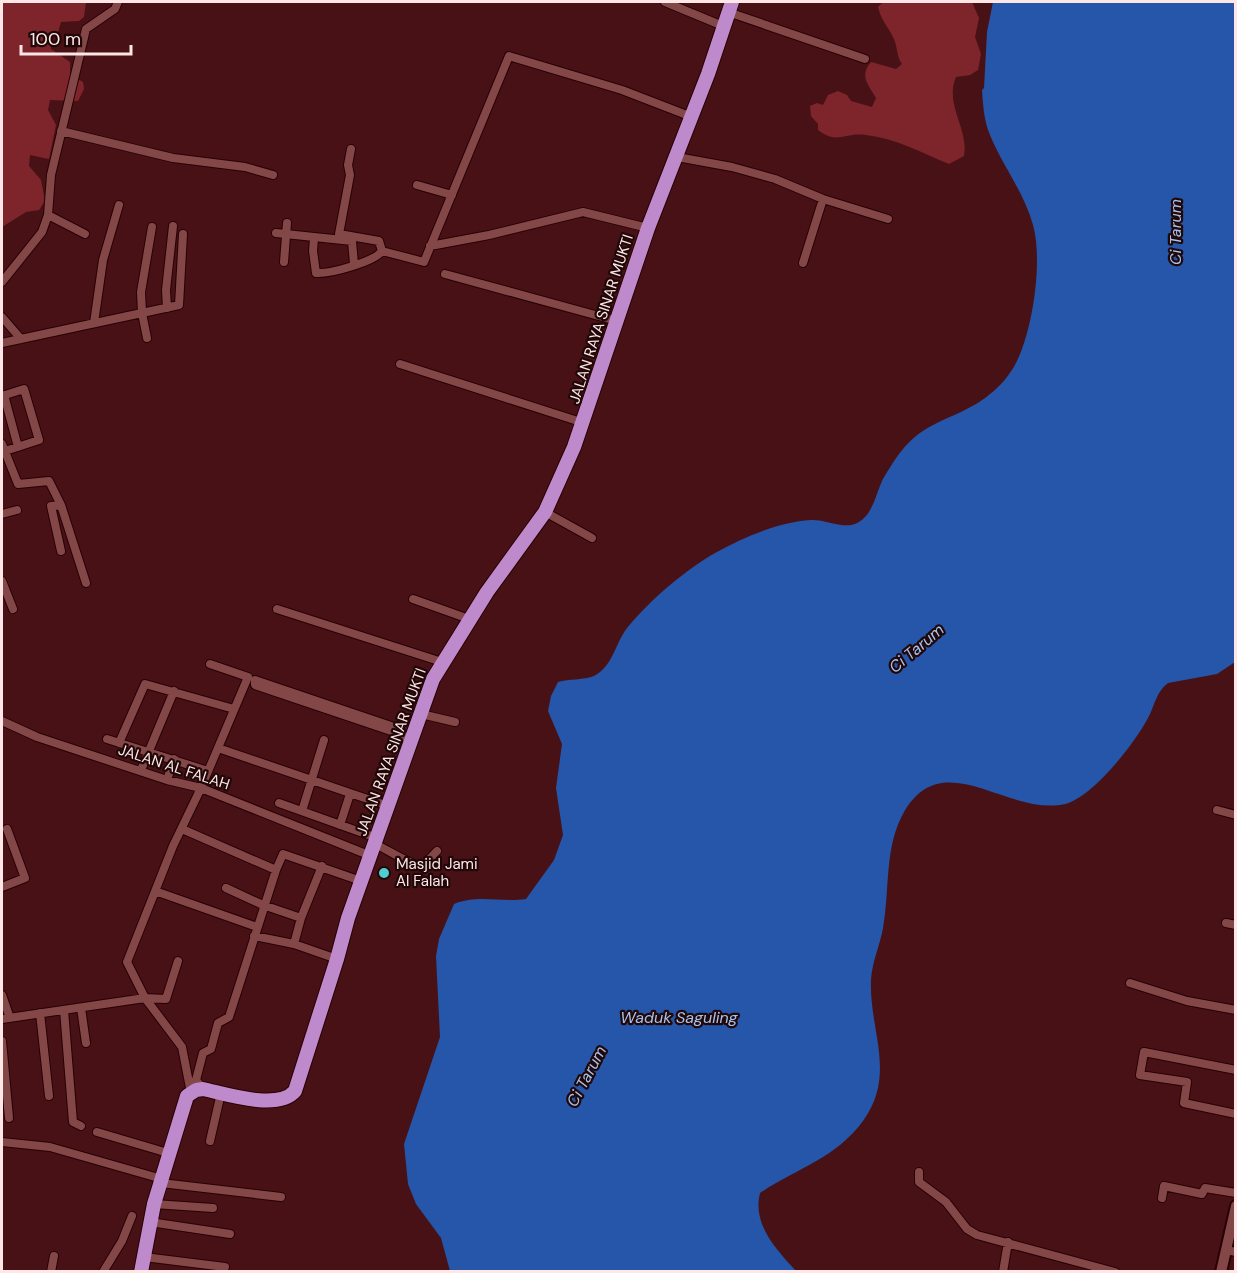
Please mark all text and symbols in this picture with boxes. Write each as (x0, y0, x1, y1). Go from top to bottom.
scale bar (21, 18, 130, 56)
text: 100 m (30, 27, 81, 51)
water label: Ci Tarum (1165, 199, 1186, 265)
street label: JALAN RAYA SINAR MUKTI (564, 232, 638, 406)
water label: Ci Tarum (884, 619, 948, 678)
street label: JALAN RAYA SINAR MUKTI (351, 665, 431, 839)
street label: JALAN AL FALAH (116, 740, 232, 794)
place label: Masjid Jami Al Falah (396, 854, 478, 891)
marker: Masjid Jami Al Falah (377, 866, 391, 880)
water label: Waduk Saguling (620, 1007, 739, 1028)
water label: Ci Tarum (562, 1042, 611, 1110)

